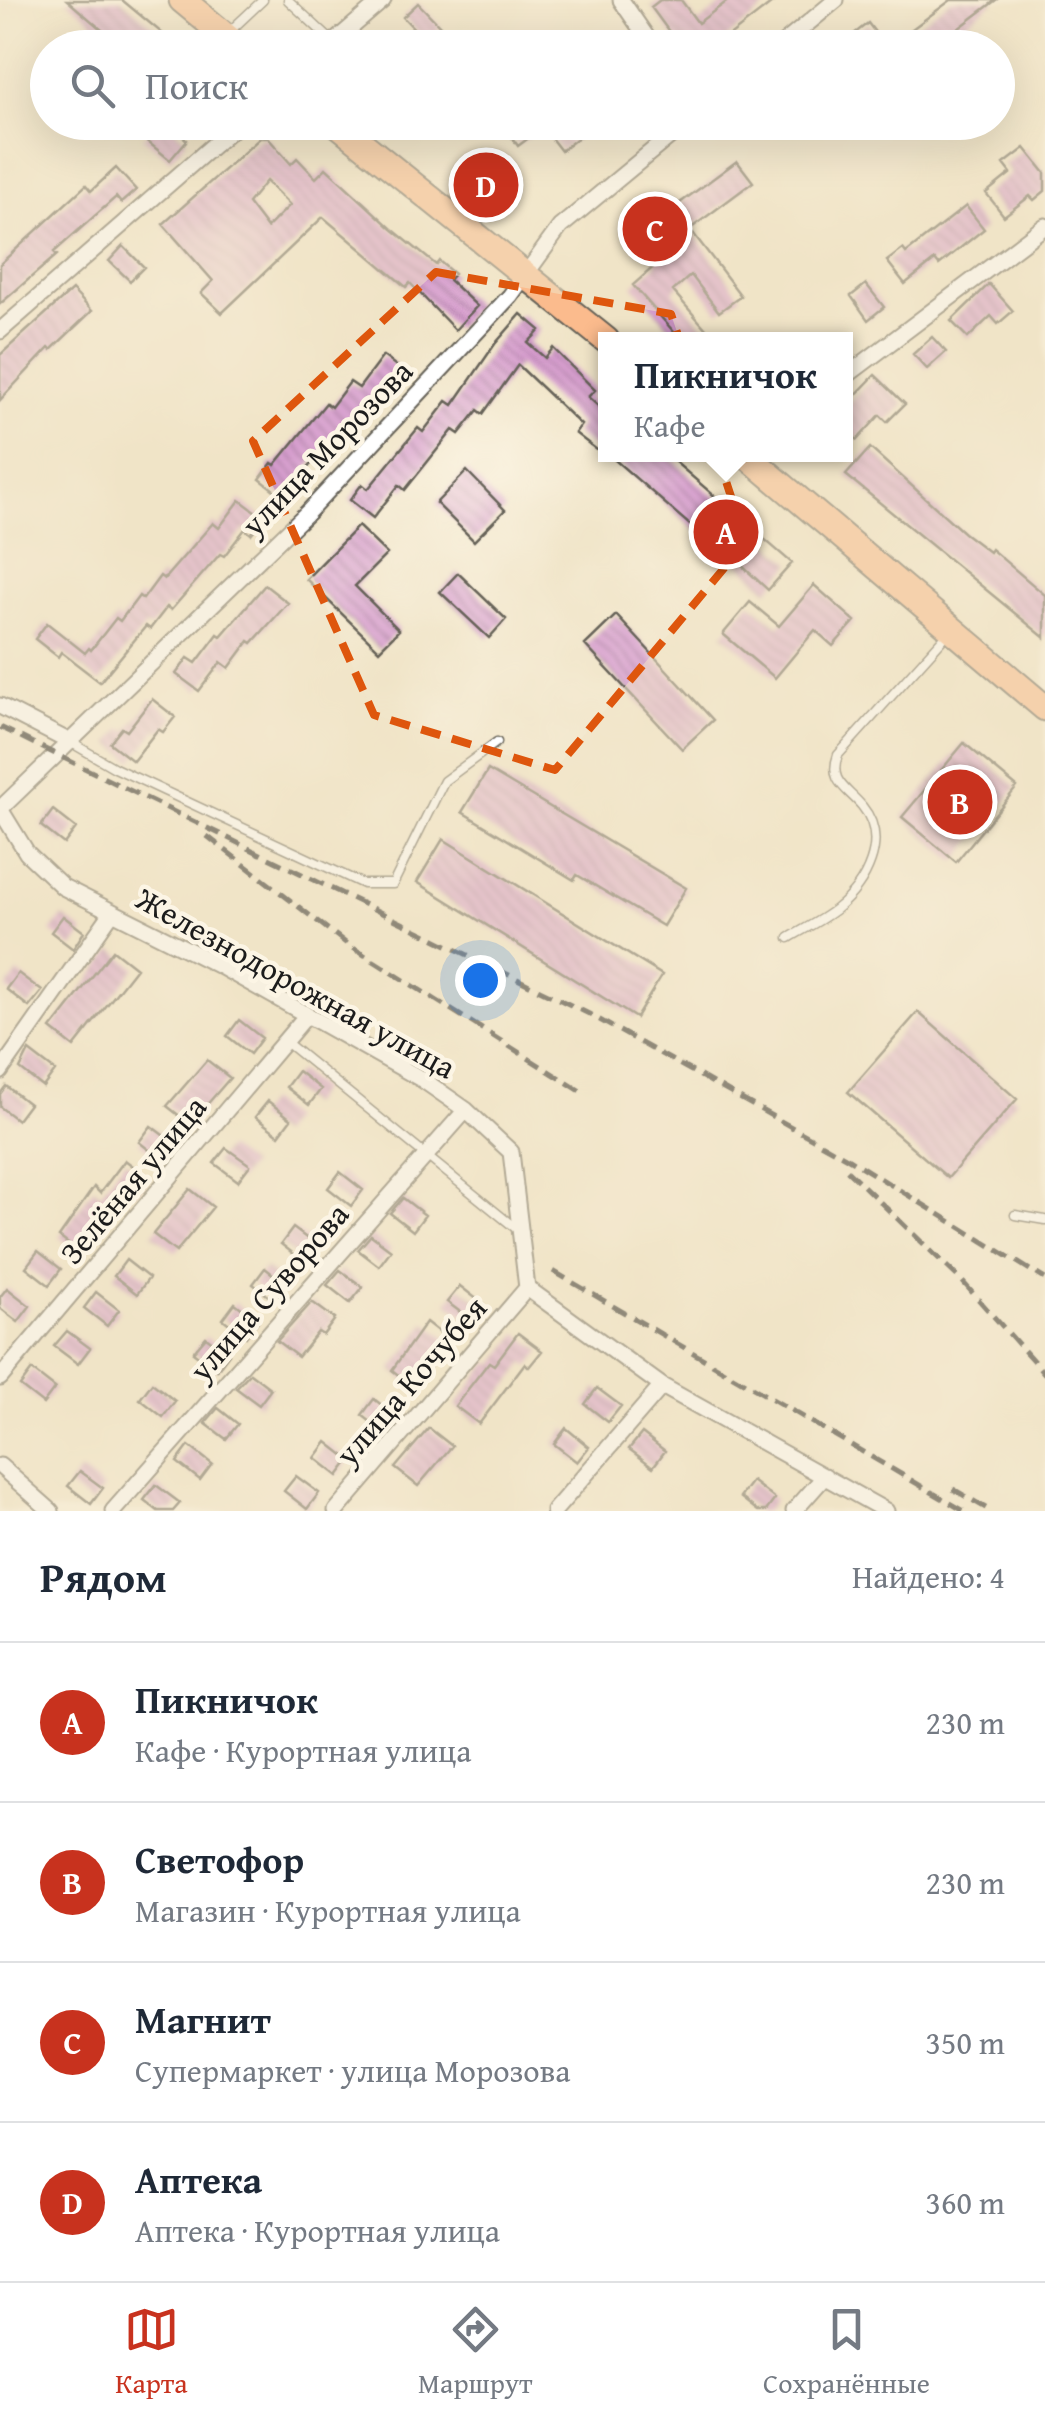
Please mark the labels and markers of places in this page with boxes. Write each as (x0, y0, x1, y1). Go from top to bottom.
pin: D (454, 148, 518, 222)
pin: C (622, 192, 688, 266)
pin: A (694, 494, 758, 570)
pin: B (928, 764, 992, 840)

